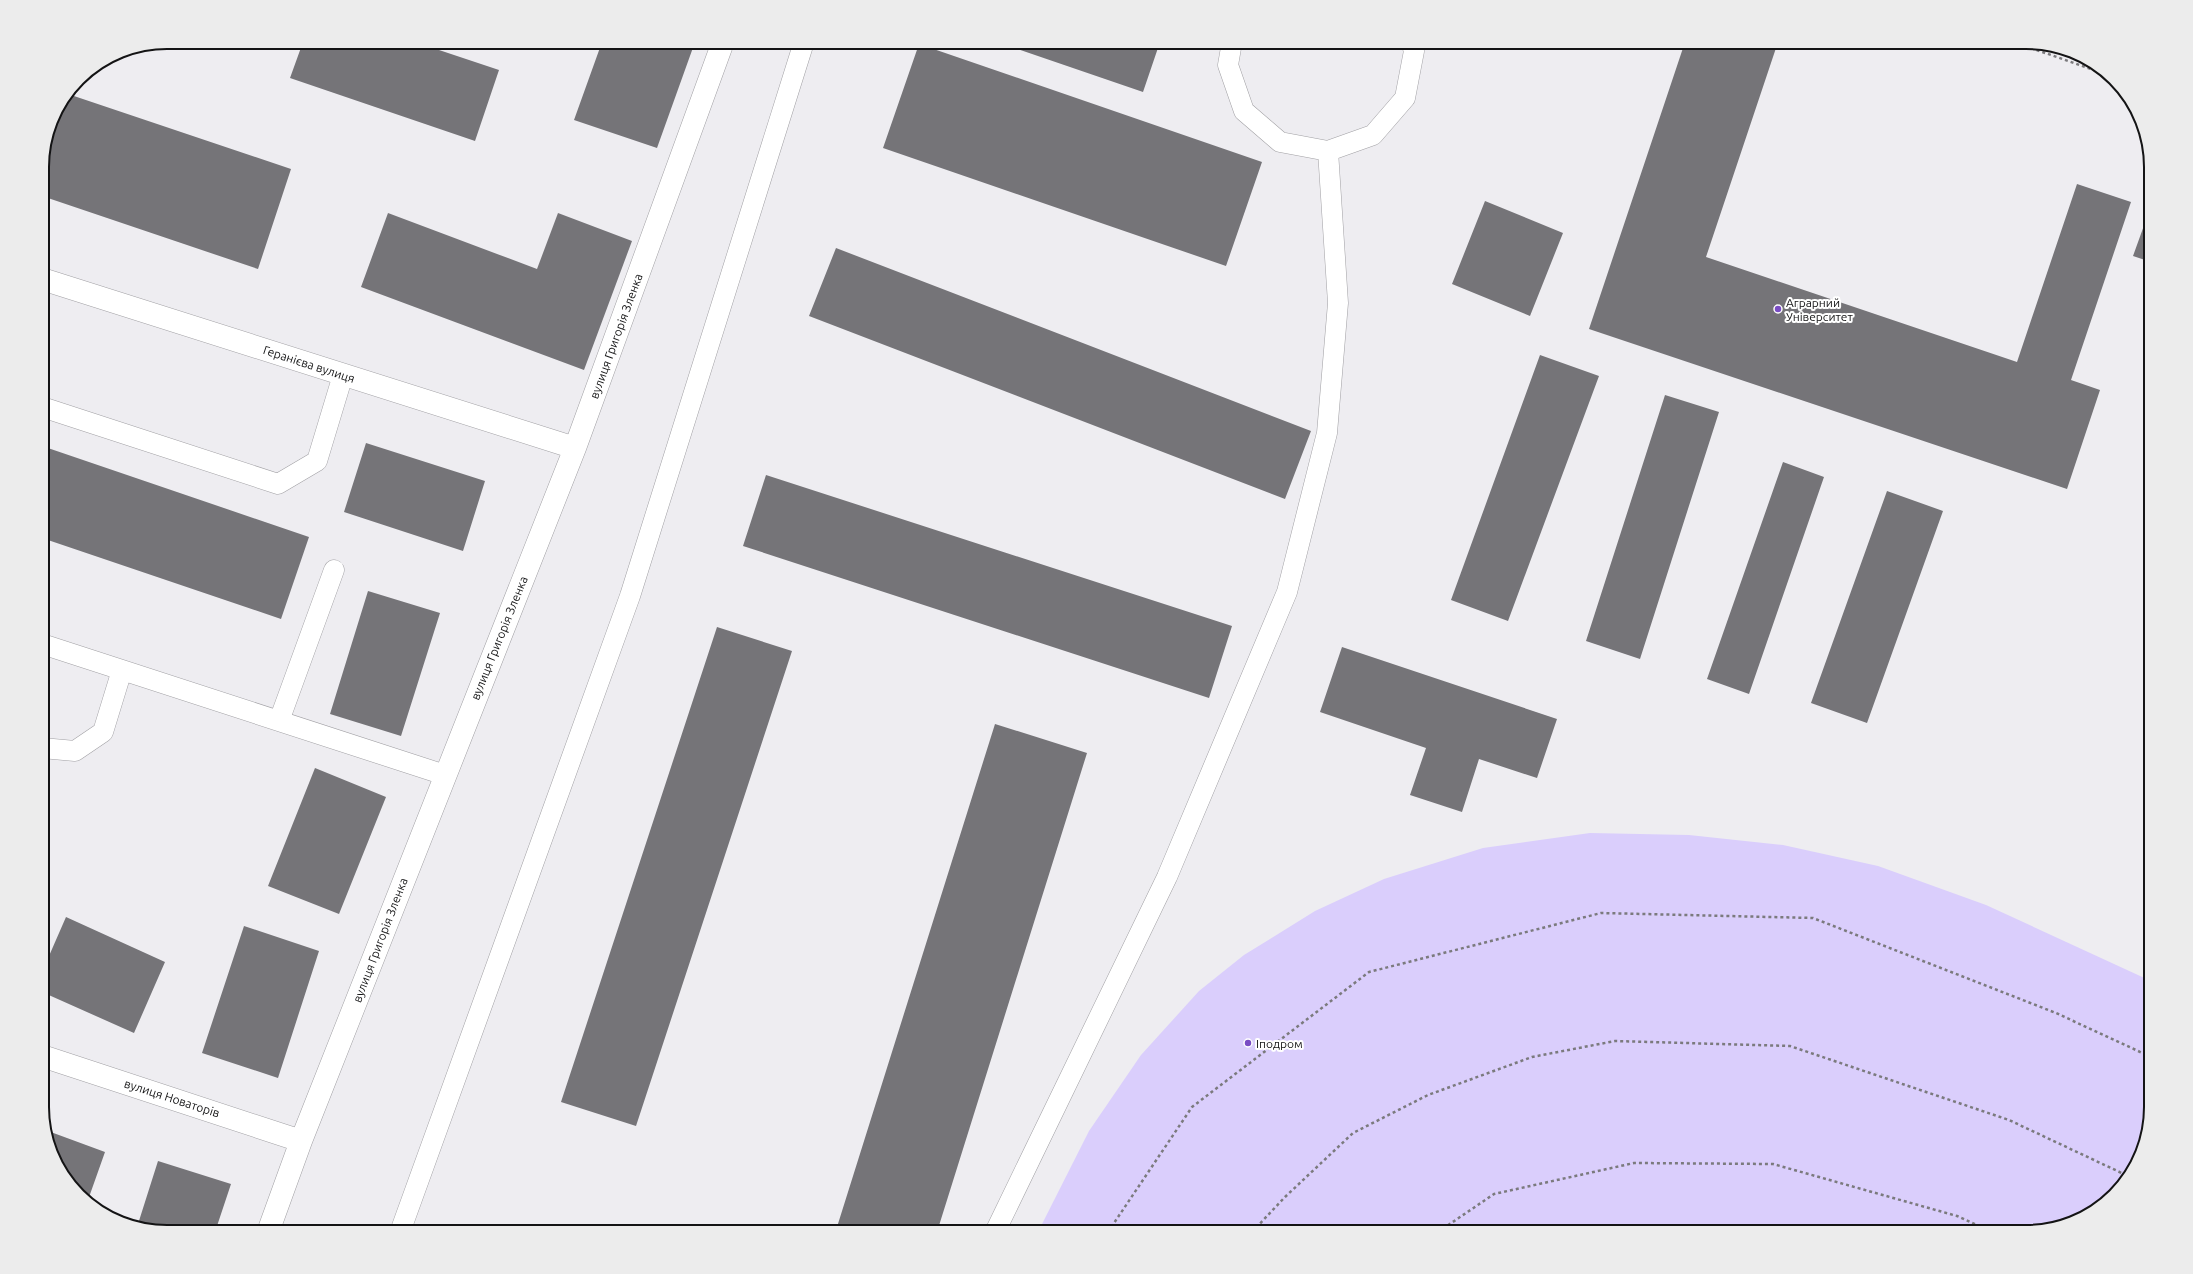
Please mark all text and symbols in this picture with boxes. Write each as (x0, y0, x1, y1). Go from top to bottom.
street label: вулиця Григорія Зленка (587, 272, 645, 400)
place label: Аграрний Університет (1786, 296, 1853, 323)
marker: Аграрний Університет (1773, 304, 1783, 314)
street label: Геранієва вулиця (262, 343, 356, 385)
street label: вулиця Григорія Зленка (468, 574, 530, 702)
street label: вулиця Григорія Зленка (350, 876, 410, 1004)
place label: Іподром (1256, 1037, 1303, 1050)
marker: Іподром (1243, 1038, 1253, 1048)
street label: вулиця Новаторів (123, 1076, 221, 1120)

